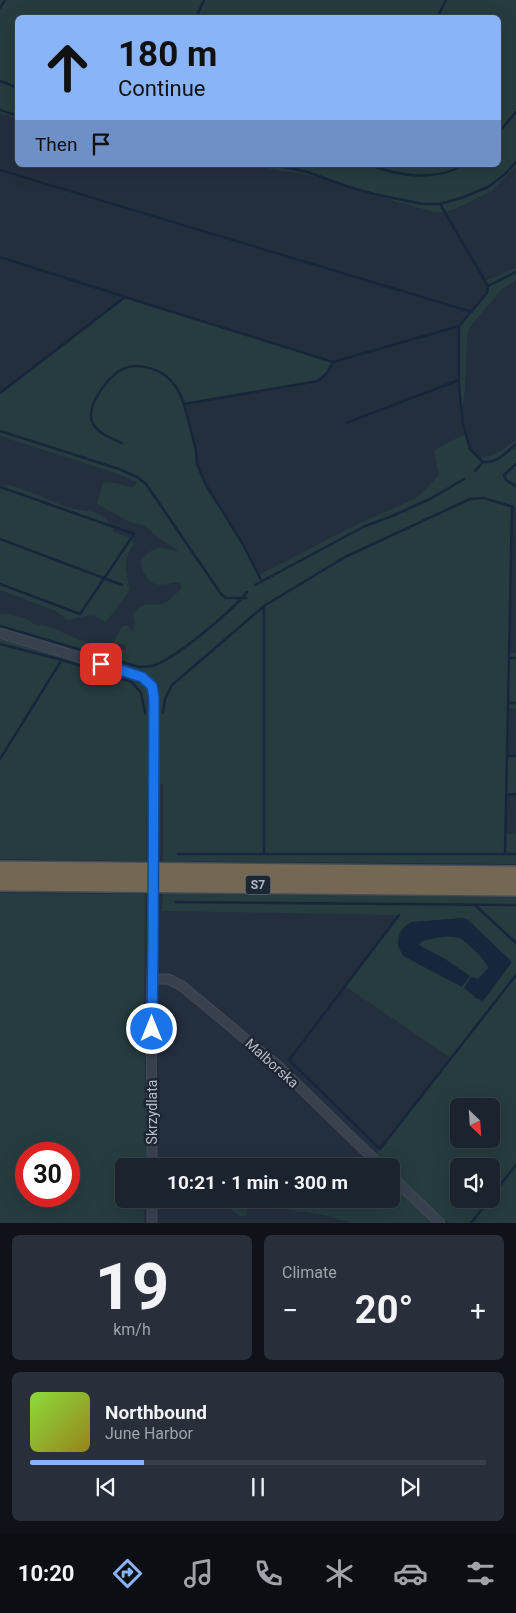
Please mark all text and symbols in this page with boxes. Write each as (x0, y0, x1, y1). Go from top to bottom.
text: 180 m (118, 34, 217, 75)
icon: ahead (35, 35, 100, 100)
text: Continue (118, 76, 206, 101)
icon: arrive (87, 130, 115, 158)
text: Then (35, 133, 77, 156)
pin (80, 643, 122, 685)
icon: arrive (87, 650, 115, 678)
road number: S7 (246, 876, 270, 894)
position arrow (125, 1002, 177, 1054)
street label: Malborska (242, 1035, 302, 1091)
street label: Skrzydlata (144, 1080, 160, 1144)
north arrow (450, 1098, 500, 1148)
map controls (450, 1098, 500, 1208)
speed limit sign: 30 (15, 1142, 80, 1207)
button: sound (450, 1158, 500, 1208)
text: 10:21 · 1 min · 300 m (167, 1171, 348, 1194)
text: 19 (95, 1249, 169, 1325)
text: Climate (282, 1263, 337, 1282)
text: 20° (355, 1288, 413, 1332)
text: − (282, 1294, 298, 1327)
text: + (470, 1294, 486, 1327)
text: km/h (113, 1320, 151, 1339)
text: Northbound (105, 1401, 207, 1424)
text: June Harbor (105, 1424, 193, 1443)
icon: previous (92, 1473, 120, 1501)
icon: pause (244, 1473, 272, 1501)
icon: next (396, 1473, 424, 1501)
icon: directions (110, 1556, 145, 1591)
icon: music (181, 1556, 216, 1591)
icon: phone (251, 1556, 286, 1591)
icon: climate (322, 1556, 357, 1591)
icon: car (393, 1556, 428, 1591)
icon: filters (463, 1556, 498, 1591)
text: 10:20 (18, 1561, 74, 1586)

